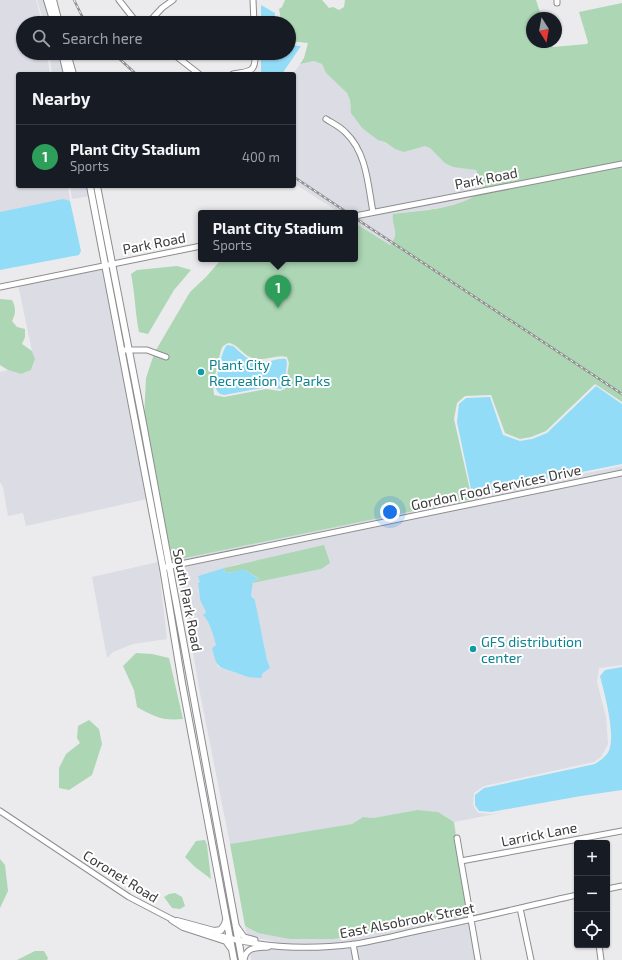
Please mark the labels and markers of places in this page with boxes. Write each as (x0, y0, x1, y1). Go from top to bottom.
pin: 1 (265, 275, 291, 308)
place label: Plant City Recreation & Parks (209, 356, 330, 389)
marker: Plant City Recreation & Parks (196, 367, 206, 377)
place label: GFS distribution center (481, 633, 582, 666)
marker: GFS distribution center (468, 644, 478, 654)

